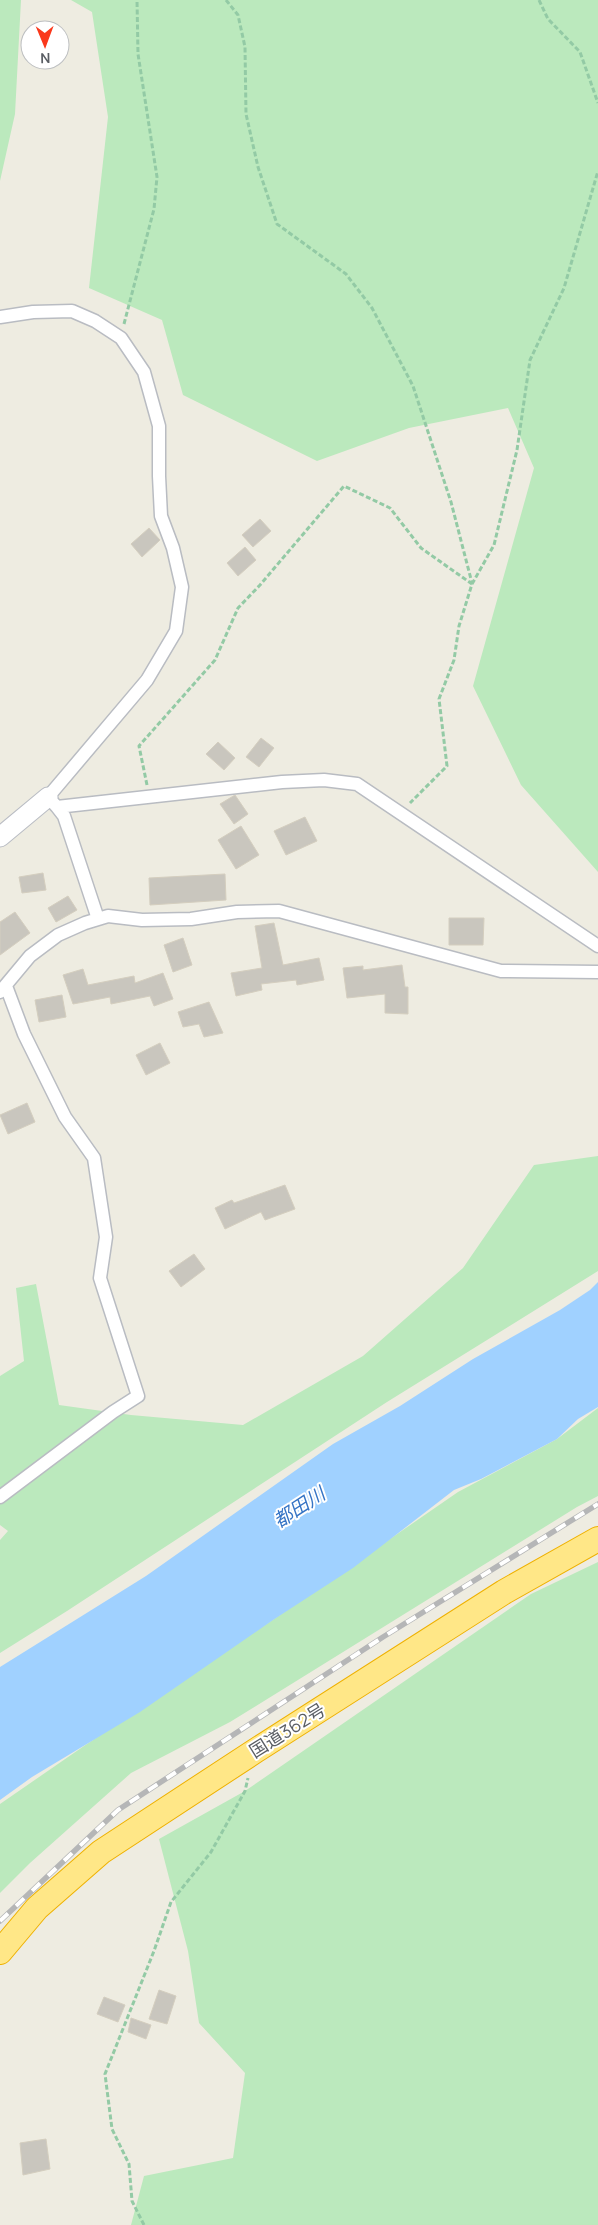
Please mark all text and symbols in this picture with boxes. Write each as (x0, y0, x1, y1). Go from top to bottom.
north arrow (20, 20, 70, 70)
text: N (40, 49, 50, 68)
water label: 都田川 (268, 1479, 332, 1533)
street label: 国道362号 (244, 1697, 330, 1763)

